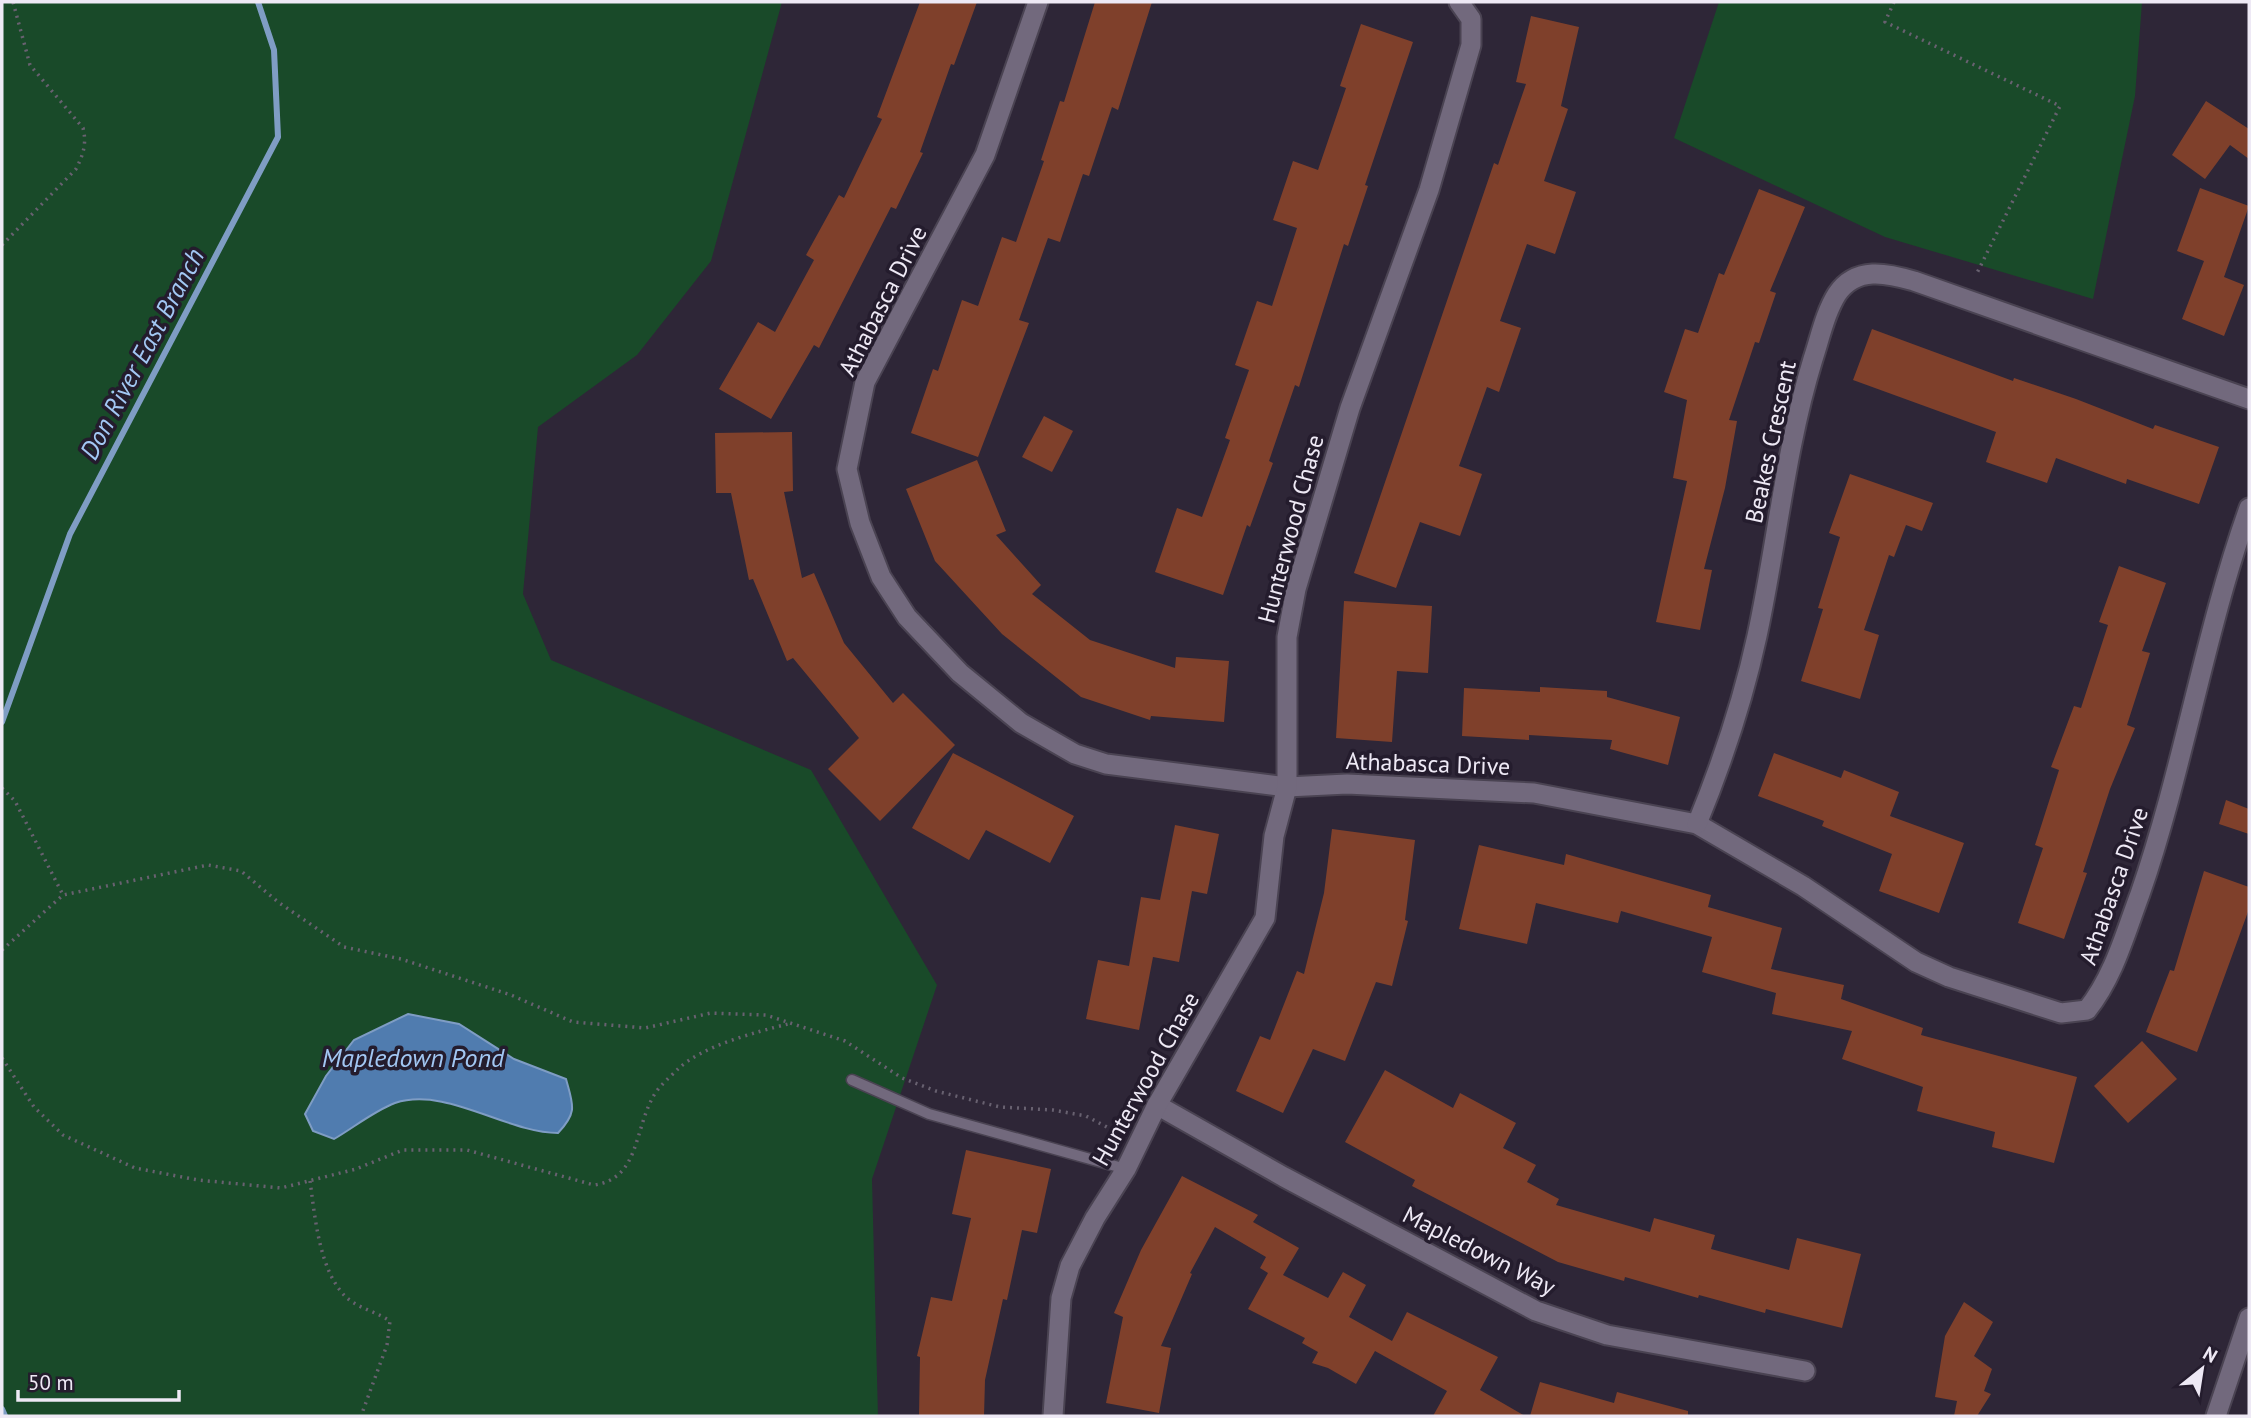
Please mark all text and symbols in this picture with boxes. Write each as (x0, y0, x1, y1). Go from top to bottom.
street label: Athabasca Drive (831, 220, 934, 381)
water label: Don River East Branch (72, 242, 211, 465)
street label: Beakes Crescent (1738, 358, 1803, 526)
street label: Hunterwood Chase (1250, 431, 1331, 627)
street label: Athabasca Drive (1345, 745, 1511, 782)
street label: Athabasca Drive (2072, 803, 2155, 969)
street label: Hunterwood Chase (1085, 986, 1206, 1171)
water label: Mapledown Pond (322, 1041, 505, 1074)
street label: Mapledown Way (1398, 1199, 1561, 1302)
north arrow (2167, 1334, 2237, 1404)
text: N (2199, 1341, 2222, 1368)
scale bar (18, 1358, 178, 1402)
text: 50 m (28, 1369, 74, 1396)

